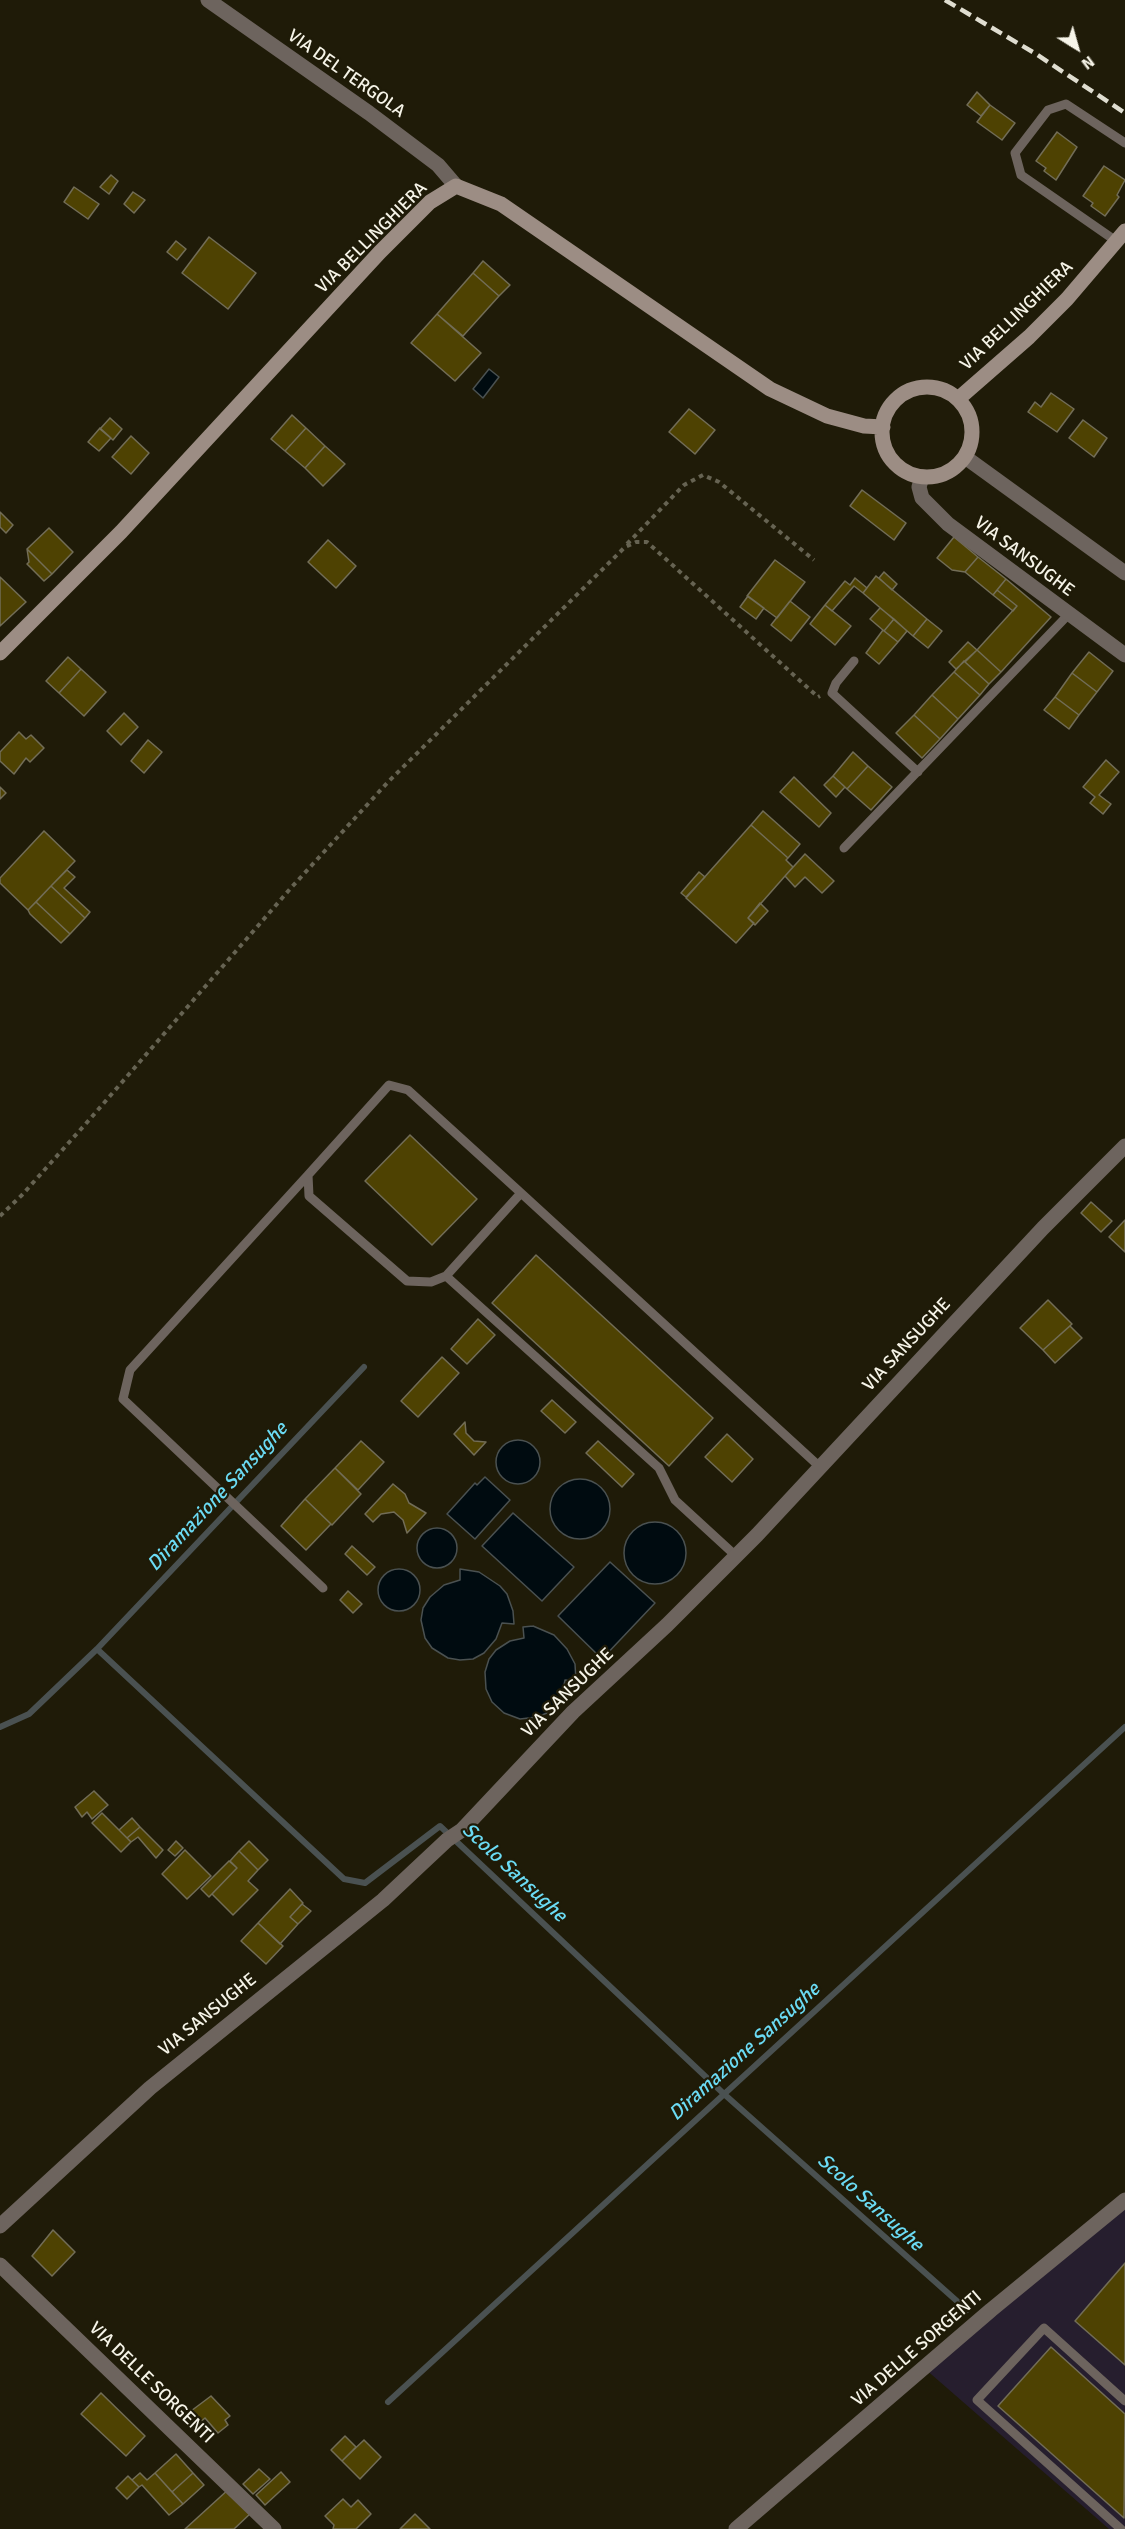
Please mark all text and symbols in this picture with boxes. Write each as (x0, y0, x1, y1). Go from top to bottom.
north arrow (1047, 18, 1107, 78)
street label: VIA DEL TERGOLA (283, 25, 409, 123)
text: N (1077, 51, 1098, 74)
street label: VIA BELLINGHIERA (312, 178, 432, 298)
street label: VIA BELLINGHIERA (956, 257, 1078, 375)
street label: VIA SANSUGHE (970, 512, 1078, 602)
street label: VIA SANSUGHE (858, 1294, 956, 1396)
water label: Diramazione Sansughe (143, 1417, 293, 1577)
street label: VIA SANSUGHE (517, 1644, 619, 1742)
water label: Scolo Sansughe (457, 1818, 571, 1928)
street label: VIA SANSUGHE (155, 1969, 261, 2061)
water label: Diramazione Sansughe (664, 1978, 826, 2126)
water label: Scolo Sansughe (812, 2149, 928, 2257)
street label: VIA DELLE SORGENTI (847, 2287, 987, 2411)
street label: VIA DELLE SORGENTI (84, 2318, 218, 2448)

